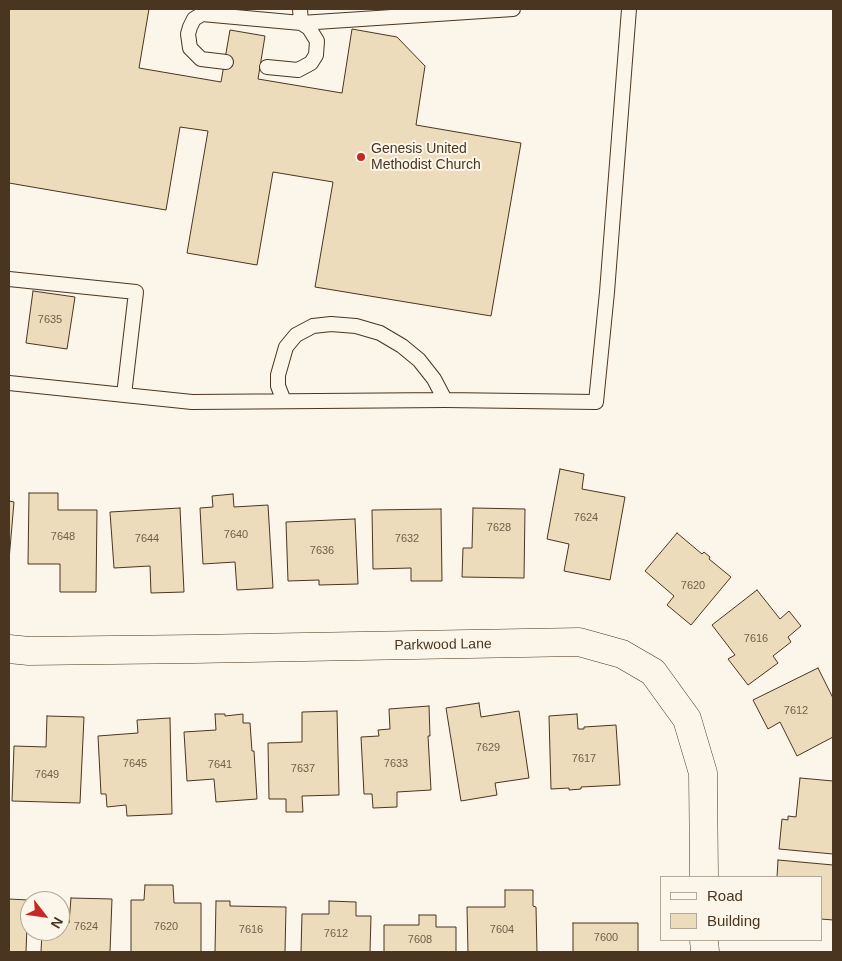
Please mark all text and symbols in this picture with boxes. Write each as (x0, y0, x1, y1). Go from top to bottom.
place label: Genesis United Methodist Church (371, 141, 481, 174)
marker: Genesis United Methodist Church (355, 151, 367, 163)
house number: 7635 (38, 313, 62, 327)
house number: 7624 (574, 511, 598, 525)
house number: 7628 (487, 521, 511, 535)
house number: 7640 (224, 528, 248, 542)
house number: 7648 (51, 530, 75, 544)
house number: 7644 (135, 532, 159, 546)
house number: 7632 (395, 532, 419, 546)
house number: 7636 (310, 544, 334, 558)
house number: 7620 (681, 579, 705, 593)
house number: 7616 (744, 632, 768, 646)
street label: Parkwood Lane (394, 636, 492, 654)
house number: 7612 (784, 704, 808, 718)
house number: 7629 (476, 741, 500, 755)
house number: 7617 (572, 752, 596, 766)
house number: 7645 (123, 757, 147, 771)
house number: 7633 (384, 757, 408, 771)
house number: 7641 (208, 758, 232, 772)
house number: 7637 (291, 762, 315, 776)
house number: 7649 (35, 768, 59, 782)
legend (660, 876, 822, 941)
text: Road (707, 887, 743, 904)
north arrow (20, 891, 70, 941)
text: Building (707, 912, 760, 929)
text: N (48, 915, 67, 931)
house number: 7624 (74, 920, 98, 934)
house number: 7620 (154, 920, 178, 934)
house number: 7616 (239, 923, 263, 937)
house number: 7604 (490, 923, 514, 937)
house number: 7612 (324, 927, 348, 941)
house number: 7600 (594, 931, 618, 945)
house number: 7608 (408, 933, 432, 947)

